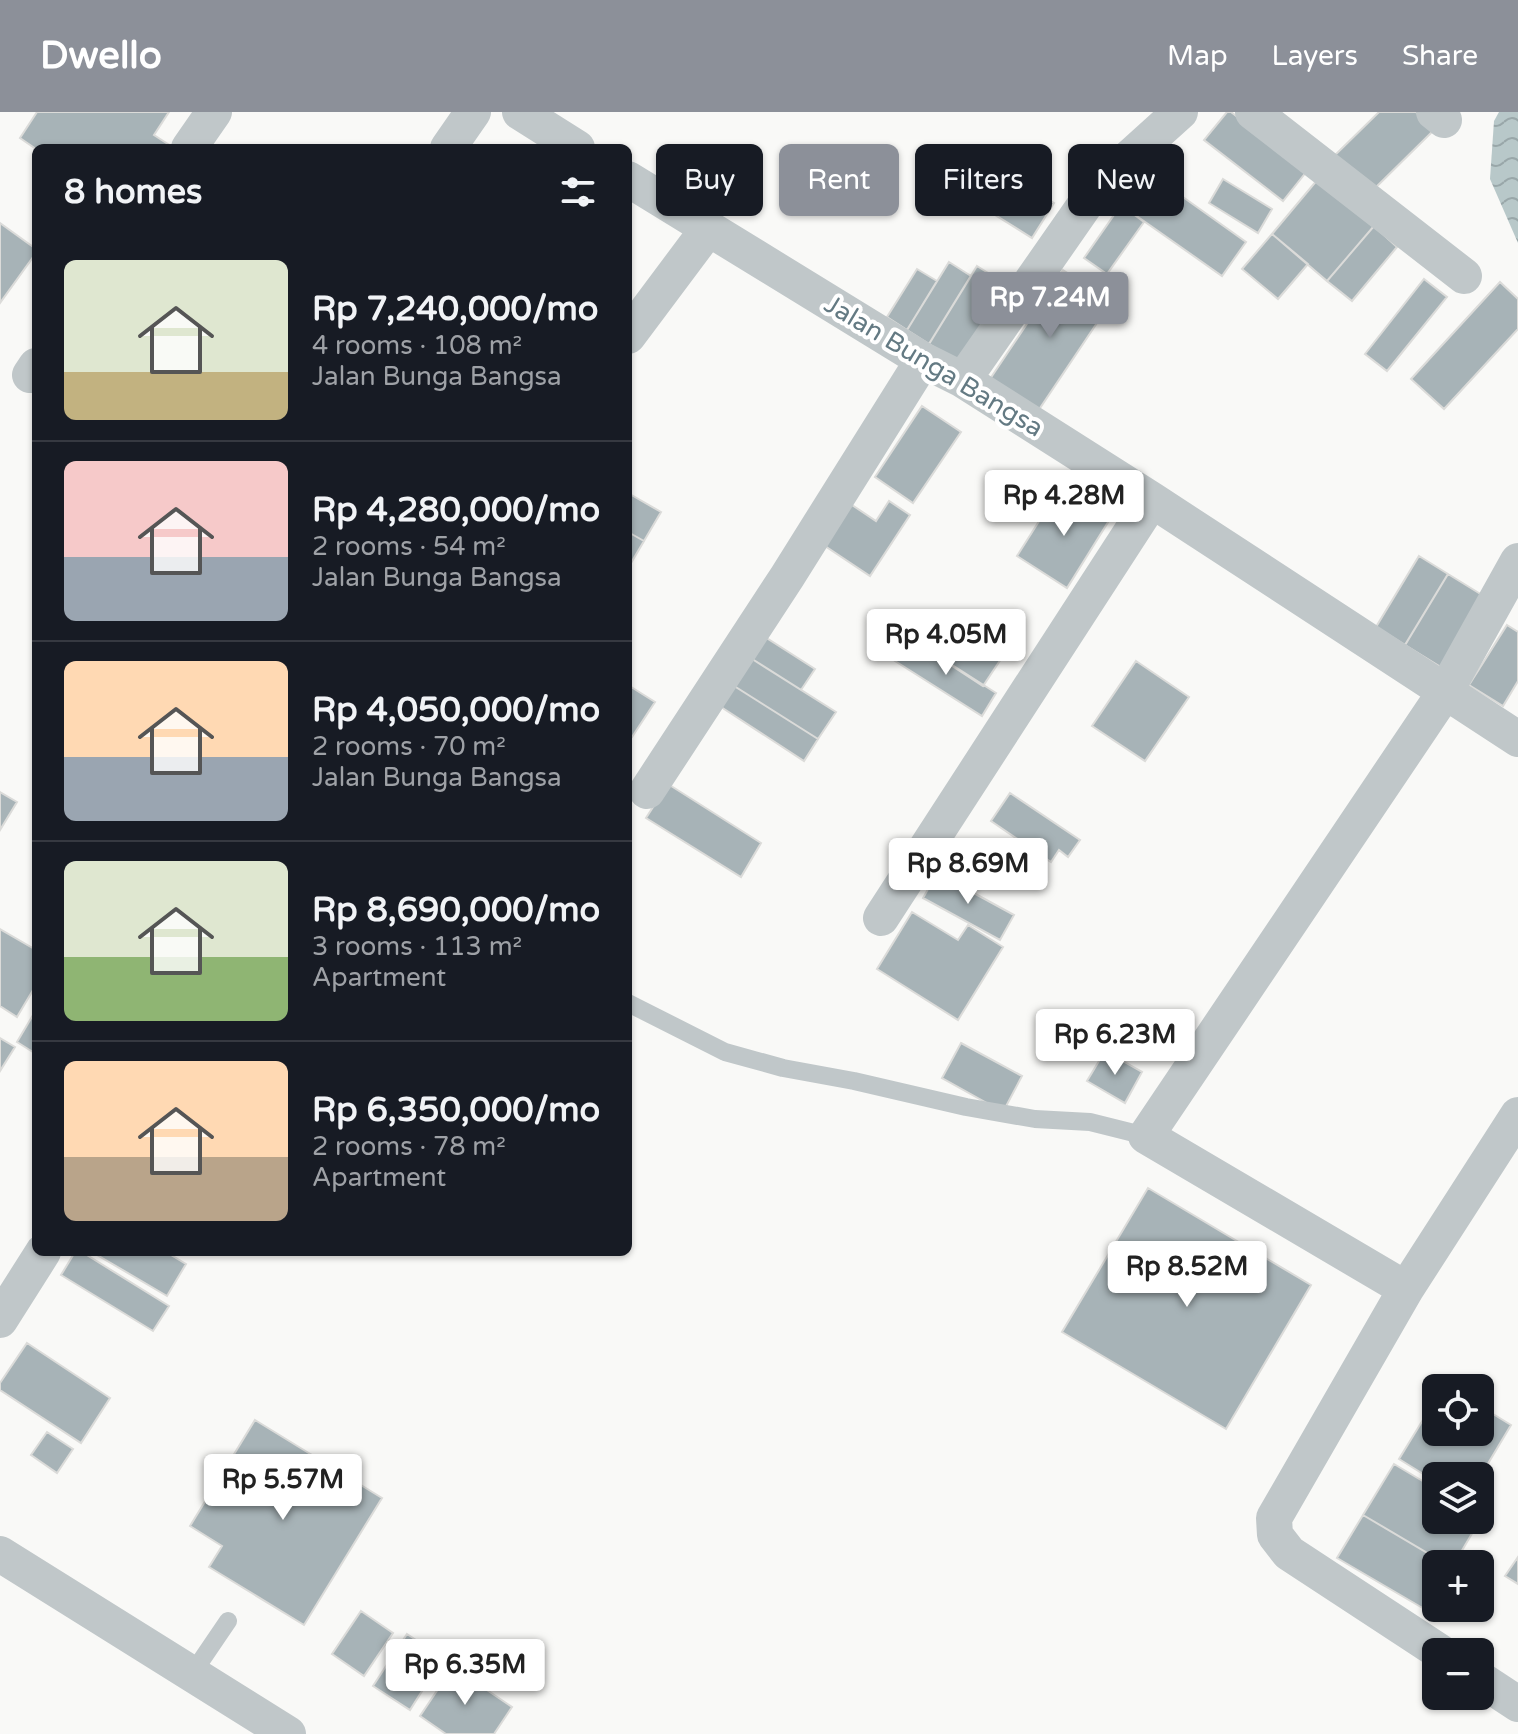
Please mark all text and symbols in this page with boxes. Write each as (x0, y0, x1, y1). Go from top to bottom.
text: Dwello (40, 33, 162, 79)
text: Map (1167, 39, 1228, 73)
text: Layers (1272, 39, 1358, 73)
text: Share (1402, 39, 1478, 73)
chip: Buy (656, 144, 763, 216)
chip: Rent (779, 144, 899, 216)
chip: Filters (915, 144, 1052, 216)
chip: New (1068, 144, 1184, 216)
icon: filters (556, 170, 600, 214)
text: 8 homes (64, 172, 202, 213)
pin: Rp 7.24M (967, 272, 1133, 340)
text: Rp 7.24M (989, 282, 1111, 313)
street label: Jalan Bunga Bangsa (819, 288, 1049, 444)
text: Rp 7,240,000/mo (312, 289, 598, 330)
icon: home (128, 292, 224, 388)
text: 4 rooms · 108 m² (312, 330, 522, 361)
text: Jalan Bunga Bangsa (312, 361, 562, 392)
pin: Rp 4.28M (981, 470, 1147, 538)
text: Rp 4.28M (1003, 480, 1125, 511)
text: Rp 4,280,000/mo (312, 490, 600, 531)
icon: home (128, 493, 224, 589)
text: 2 rooms · 54 m² (312, 531, 506, 562)
text: Jalan Bunga Bangsa (312, 562, 562, 593)
pin: Rp 4.05M (863, 609, 1029, 677)
text: Rp 4.05M (885, 619, 1007, 650)
text: Rp 4,050,000/mo (312, 690, 600, 731)
icon: home (128, 693, 224, 789)
text: 2 rooms · 70 m² (312, 731, 506, 762)
text: Jalan Bunga Bangsa (312, 762, 562, 793)
pin: Rp 8.69M (885, 838, 1051, 906)
text: Rp 8.69M (907, 848, 1029, 879)
text: Rp 8,690,000/mo (312, 890, 600, 931)
icon: home (128, 893, 224, 989)
text: 3 rooms · 113 m² (312, 931, 522, 962)
text: Apartment (312, 962, 446, 993)
pin: Rp 6.23M (1032, 1009, 1198, 1077)
text: Rp 6.23M (1054, 1019, 1176, 1050)
text: Rp 6,350,000/mo (312, 1090, 600, 1131)
icon: home (128, 1093, 224, 1189)
text: 2 rooms · 78 m² (312, 1131, 506, 1162)
text: Apartment (312, 1162, 446, 1193)
pin: Rp 8.52M (1104, 1241, 1270, 1309)
text: Rp 8.52M (1126, 1251, 1248, 1282)
map controls (1422, 1374, 1494, 1710)
button: locate (1422, 1374, 1494, 1446)
pin: Rp 5.57M (200, 1454, 366, 1522)
button: layers (1422, 1462, 1494, 1534)
text: Rp 5.57M (222, 1464, 344, 1495)
button: + (1422, 1550, 1494, 1622)
button: − (1422, 1638, 1494, 1710)
pin: Rp 6.35M (382, 1639, 548, 1707)
text: Rp 6.35M (404, 1649, 526, 1680)

